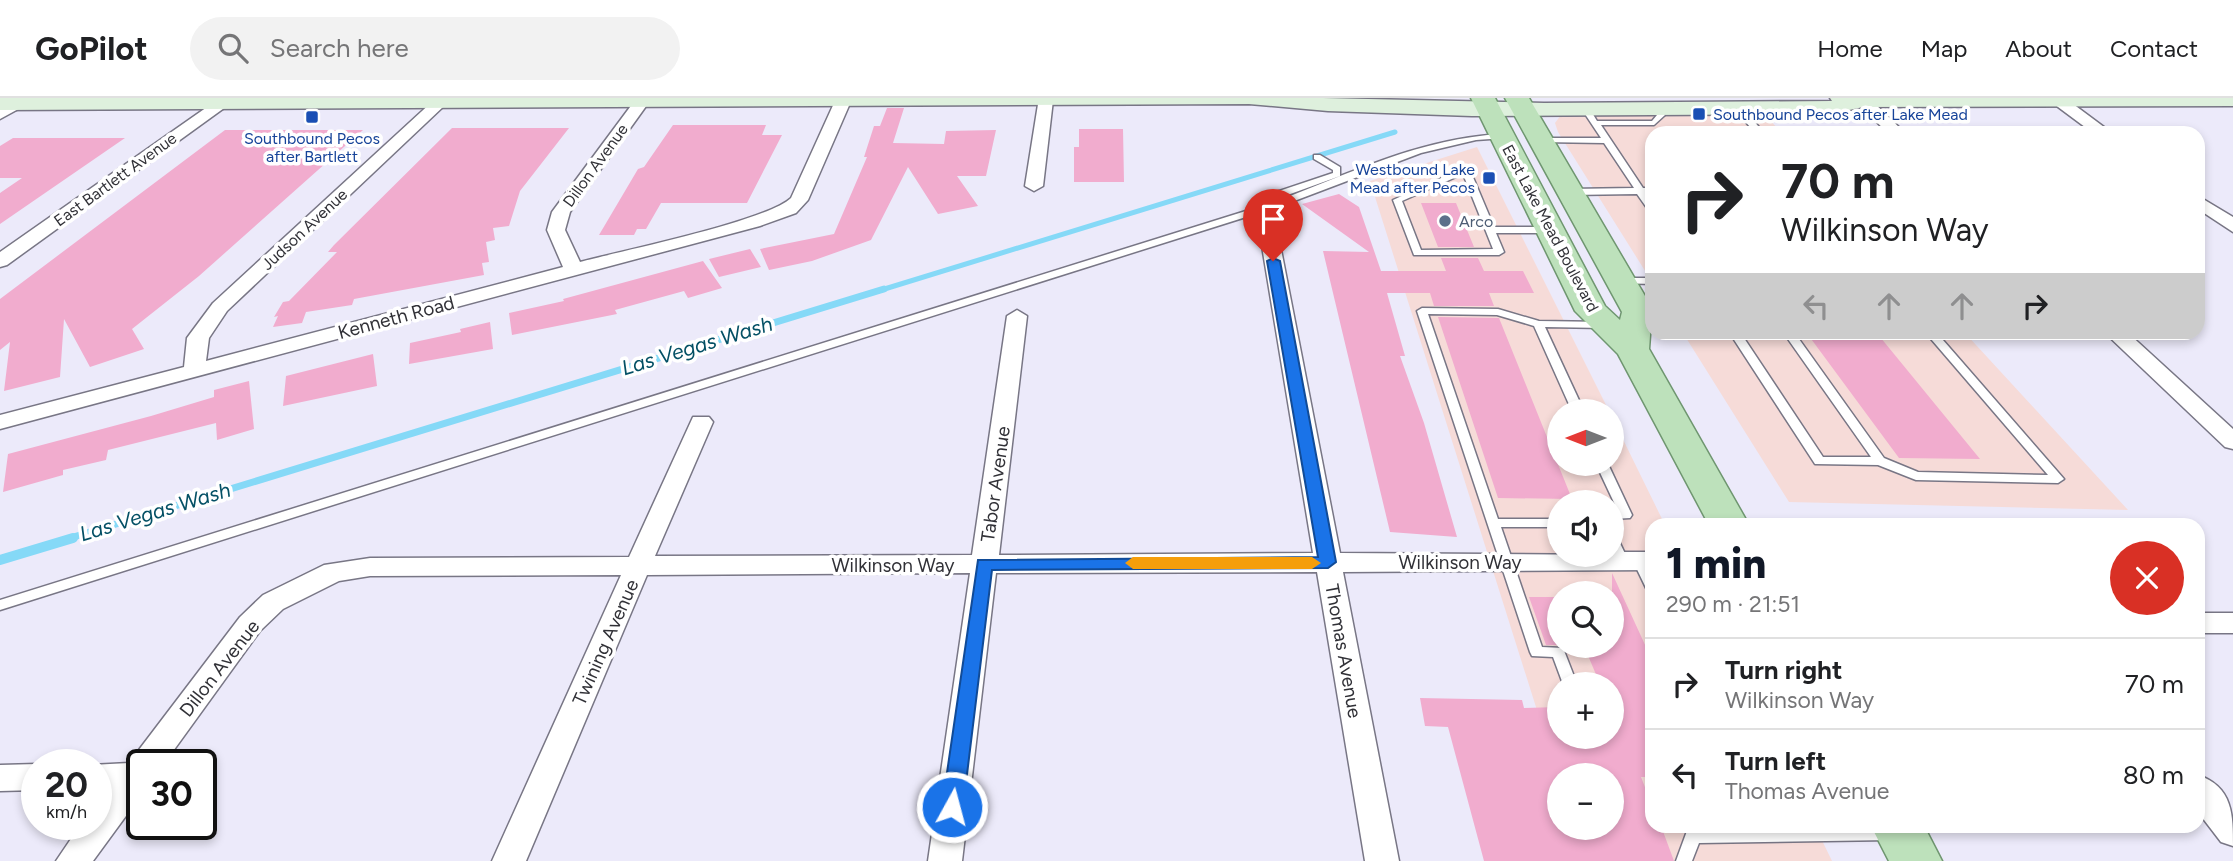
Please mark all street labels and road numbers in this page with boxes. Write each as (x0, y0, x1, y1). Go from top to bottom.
street label: Dillon Avenue (559, 120, 632, 211)
street label: East Bartlett Avenue (50, 128, 181, 230)
street label: East Lake Mead Boulevard (1498, 141, 1603, 315)
street label: Judson Avenue (258, 185, 351, 274)
street label: Kenneth Road (335, 291, 457, 344)
street label: Tabor Avenue (976, 425, 1015, 543)
street label: Wilkinson Way (1398, 551, 1522, 574)
street label: Wilkinson Way (831, 554, 955, 577)
street label: Twining Avenue (567, 576, 643, 709)
street label: Thomas Avenue (1320, 582, 1367, 720)
street label: Dillon Avenue (174, 615, 264, 721)

